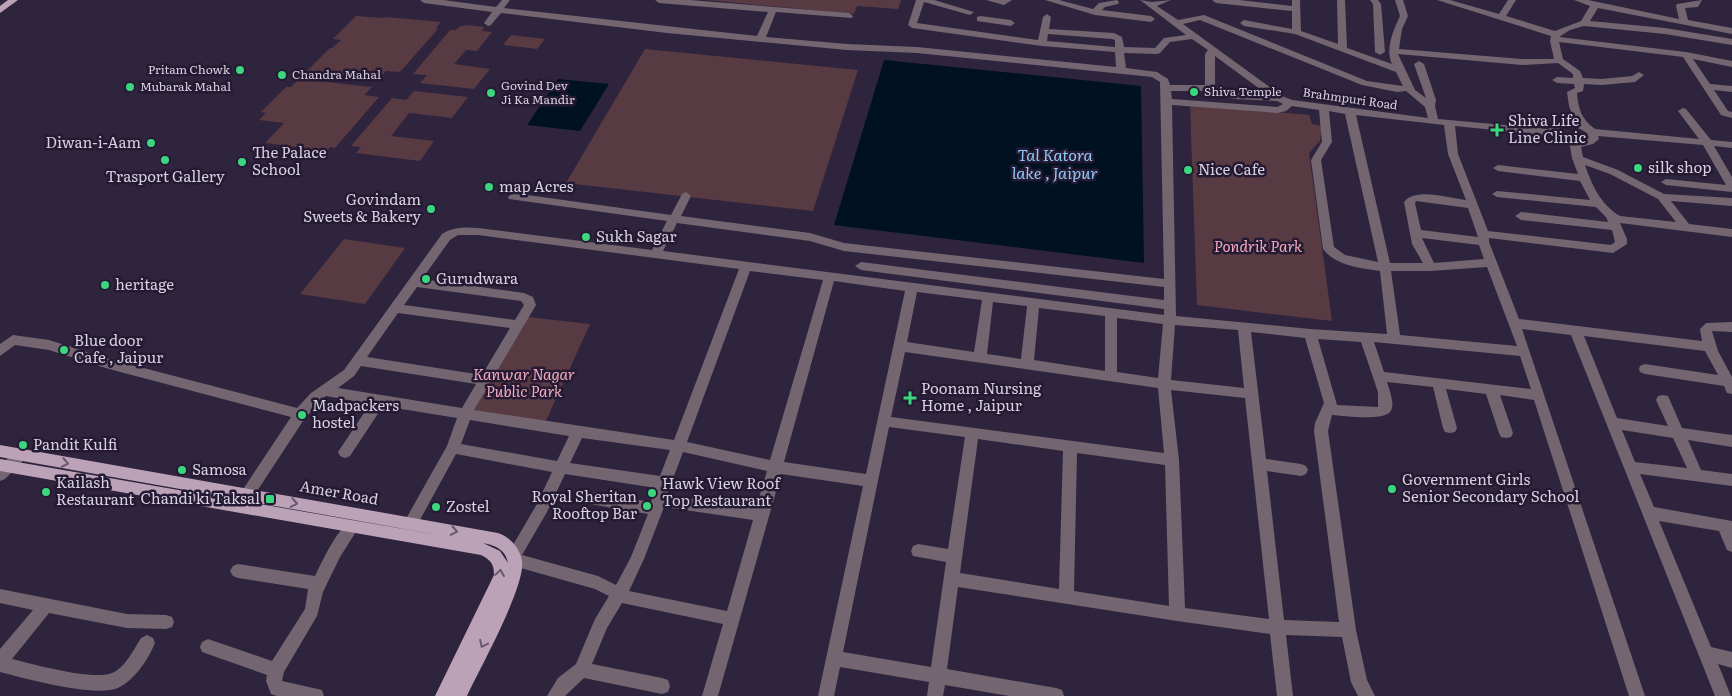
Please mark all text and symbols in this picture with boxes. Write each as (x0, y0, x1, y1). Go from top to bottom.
place label: Pritam Chowk (148, 60, 231, 78)
marker: Pritam Chowk (234, 64, 246, 76)
place label: Chandra Mahal (292, 65, 381, 83)
marker: Chandra Mahal (276, 69, 288, 81)
place label: Govind Dev Ji Ka Mandir (501, 76, 575, 108)
place label: Mubarak Mahal (140, 77, 231, 95)
marker: Mubarak Mahal (124, 81, 136, 93)
place label: Shiva Temple (1204, 82, 1282, 100)
street label: Brahmpuri Road (1302, 82, 1399, 114)
marker: Shiva Temple (1188, 86, 1200, 98)
marker: Govind Dev Ji Ka Mandir (485, 87, 497, 99)
place label: Shiva Life Line Clinic (1508, 108, 1586, 148)
marker: Shiva Life Line Clinic (1490, 123, 1504, 137)
place label: Diwan-i-Aam (46, 130, 141, 153)
marker: Diwan-i-Aam (145, 137, 157, 149)
place label: The Palace School (252, 140, 327, 180)
water label: Tal Katora lake , Jaipur (1012, 142, 1098, 184)
marker: Trasport Gallery (159, 154, 171, 166)
place label: silk shop (1648, 155, 1711, 178)
marker: The Palace School (236, 156, 248, 168)
place label: Nice Cafe (1198, 157, 1265, 180)
marker: silk shop (1632, 162, 1644, 174)
place label: Trasport Gallery (105, 164, 225, 187)
marker: Nice Cafe (1182, 164, 1194, 176)
place label: map Acres (499, 174, 574, 197)
marker: map Acres (483, 181, 495, 193)
place label: Govindam Sweets & Bakery (303, 187, 421, 227)
marker: Govindam Sweets & Bakery (425, 203, 437, 215)
place label: Sukh Sagar (596, 224, 677, 247)
marker: Sukh Sagar (580, 231, 592, 243)
park label: Pondrik Park (1214, 234, 1303, 257)
place label: Gurudwara (436, 266, 519, 289)
place label: heritage (115, 272, 174, 295)
marker: Gurudwara (420, 273, 432, 285)
marker: heritage (99, 279, 111, 291)
place label: Blue door Cafe , Jaipur (74, 328, 163, 368)
marker: Blue door Cafe , Jaipur (58, 344, 70, 356)
park label: Kanwar Nagar Public Park (473, 362, 575, 402)
place label: Poonam Nursing Home , Jaipur (921, 376, 1042, 416)
marker: Poonam Nursing Home , Jaipur (903, 391, 917, 405)
place label: Madpackers hostel (312, 393, 399, 433)
marker: Madpackers hostel (296, 409, 308, 421)
place label: Pandit Kulfi (33, 432, 118, 455)
marker: Pandit Kulfi (17, 439, 29, 451)
one-way arrow (61, 457, 70, 468)
place label: Samosa (192, 457, 248, 480)
marker: Samosa (176, 464, 188, 476)
place label: Government Girls Senior Secondary School (1402, 467, 1579, 507)
place label: Kailash Restaurant (56, 470, 134, 510)
place label: Hawk View Roof Top Restaurant (662, 471, 781, 511)
street label: Amer Road (298, 473, 380, 510)
marker: Government Girls Senior Secondary School (1386, 483, 1398, 495)
place label: Royal Sheritan Rooftop Bar (532, 484, 637, 524)
marker: Kailash Restaurant (40, 486, 52, 498)
place label: Chandi ki Taksal (141, 486, 260, 509)
marker: Hawk View Roof Top Restaurant (646, 487, 658, 499)
marker: Chandi ki Taksal (264, 493, 276, 505)
place label: Zostel (446, 494, 490, 517)
one-way arrow (290, 497, 299, 507)
marker: Royal Sheritan Rooftop Bar (641, 500, 653, 512)
marker: Zostel (430, 501, 442, 513)
one-way arrow (450, 525, 459, 535)
one-way arrow (494, 568, 505, 576)
one-way arrow (479, 639, 489, 648)

